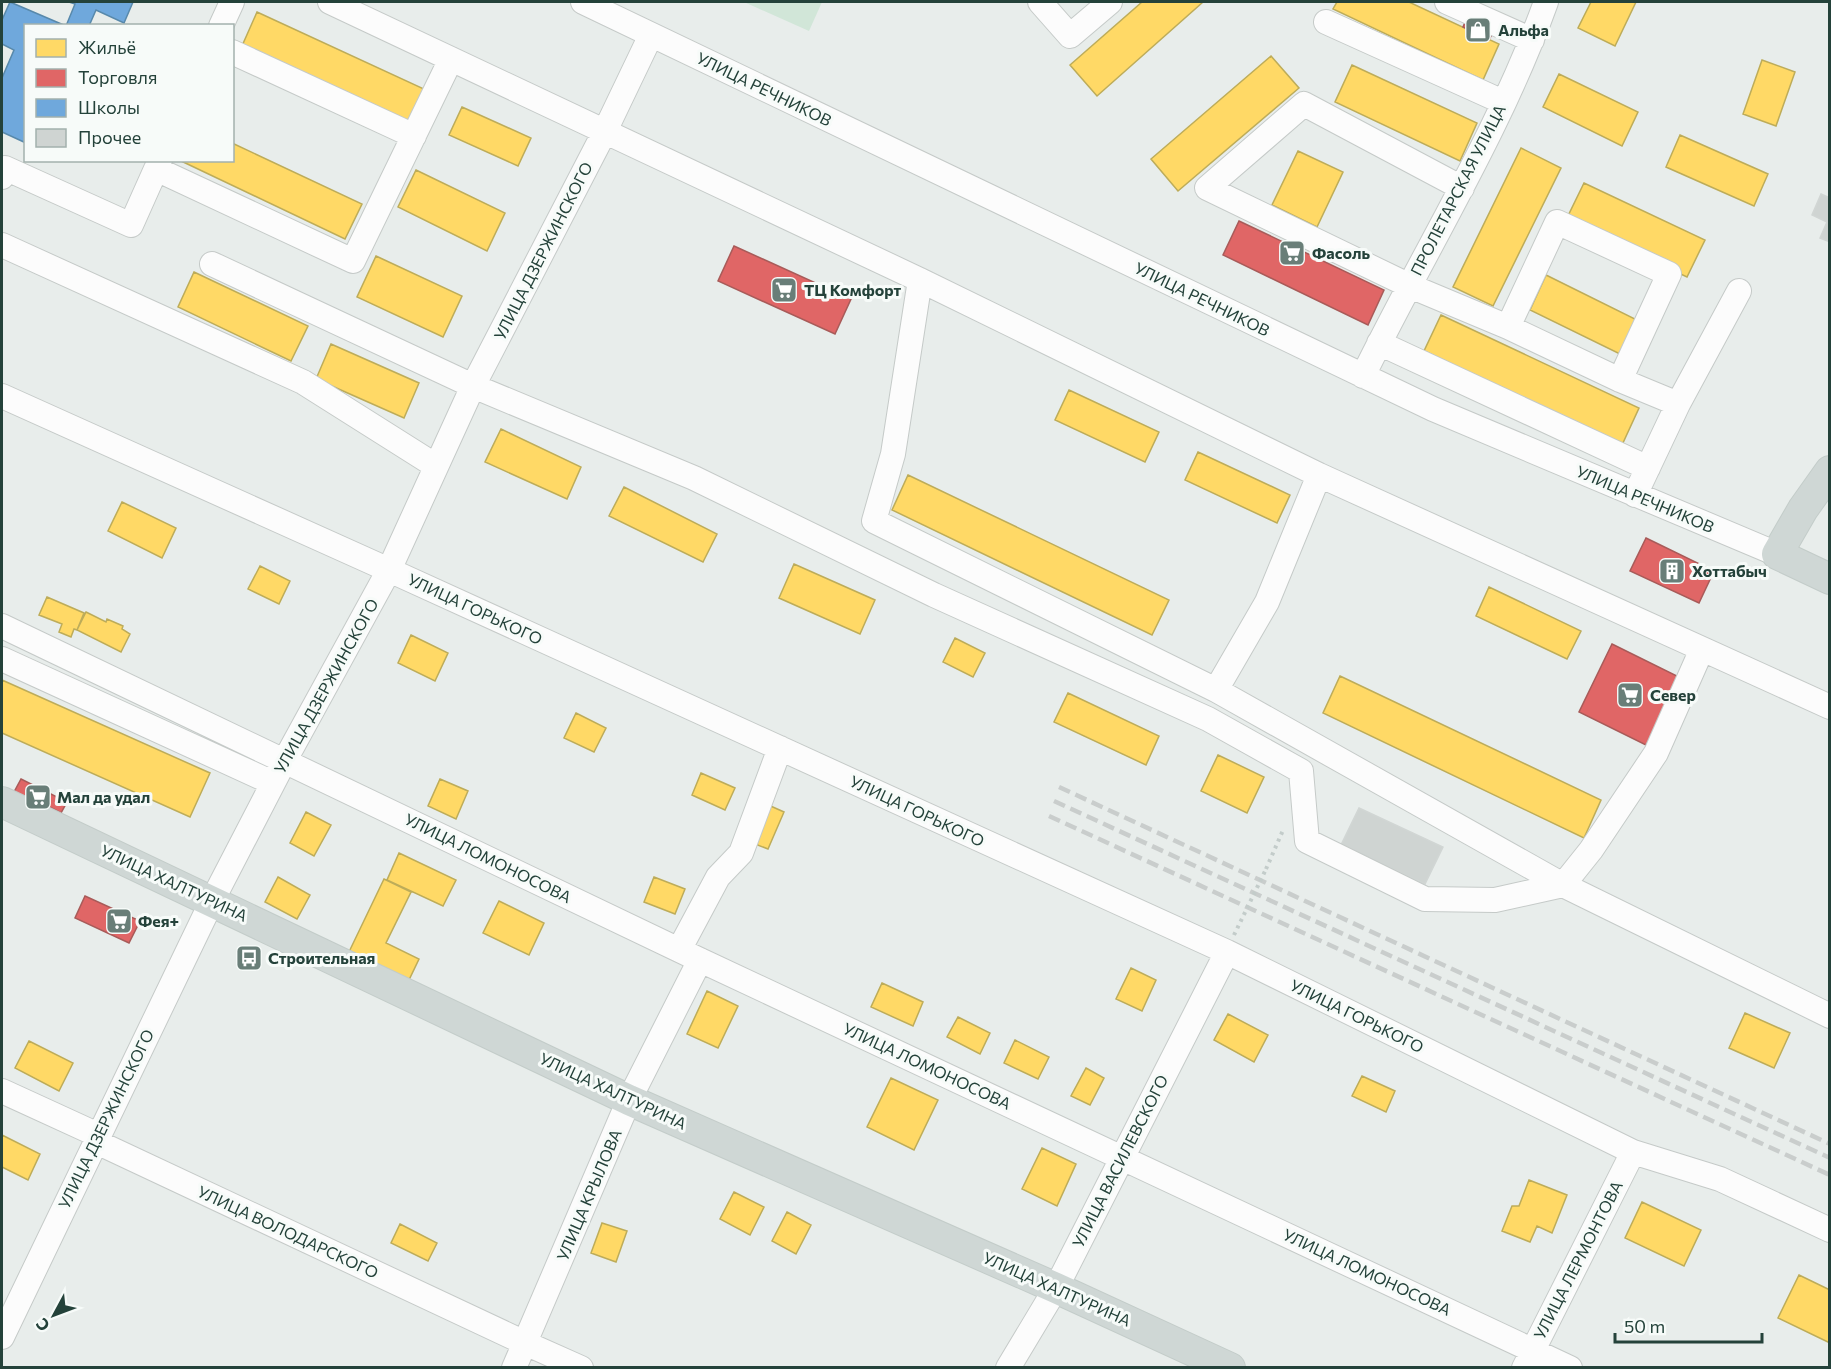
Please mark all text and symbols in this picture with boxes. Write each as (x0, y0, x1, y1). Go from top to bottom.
shop icon: Альфа (1463, 15, 1493, 45)
place label: Альфа (1498, 20, 1549, 39)
legend (24, 24, 234, 162)
text: Жильё (78, 36, 136, 58)
street label: УЛИЦА РЕЧНИКОВ (694, 48, 835, 129)
text: Торговля (78, 66, 157, 88)
text: Школы (78, 96, 140, 118)
street label: ПРОЛЕТАРСКАЯ УЛИЦА (1406, 101, 1509, 278)
text: Прочее (78, 126, 141, 148)
street label: УЛИЦА ДЗЕРЖИНСКОГО (489, 159, 596, 343)
supermarket icon: Фасоль (1277, 238, 1307, 268)
place label: Фасоль (1312, 243, 1370, 262)
street label: УЛИЦА РЕЧНИКОВ (1132, 258, 1273, 339)
supermarket icon: ТЦ Комфорт (769, 275, 799, 305)
place label: ТЦ Комфорт (804, 280, 902, 299)
street label: УЛИЦА РЕЧНИКОВ (1573, 461, 1717, 536)
building icon: Хоттабыч (1657, 556, 1687, 586)
place label: Хоттабыч (1692, 561, 1767, 580)
street label: УЛИЦА ГОРЬКОГО (405, 569, 546, 648)
street label: УЛИЦА ДЗЕРЖИНСКОГО (270, 595, 382, 777)
supermarket icon: Север (1615, 680, 1645, 710)
place label: Север (1650, 685, 1696, 704)
street label: УЛИЦА ГОРЬКОГО (847, 771, 988, 850)
supermarket icon: Мал да удал (23, 782, 53, 812)
place label: Мал да удал (57, 787, 150, 806)
street label: УЛИЦА ЛОМОНОСОВА (402, 809, 575, 906)
street label: УЛИЦА ХАЛТУРИНА (98, 840, 251, 925)
supermarket icon: Фея+ (104, 906, 134, 936)
place label: Фея+ (138, 911, 179, 930)
bus stop icon: Строительная (234, 943, 264, 973)
place label: Строительная (268, 948, 375, 967)
street label: УЛИЦА ГОРЬКОГО (1287, 975, 1427, 1056)
street label: УЛИЦА ЛОМОНОСОВА (840, 1018, 1014, 1113)
street label: УЛИЦА ДЗЕРЖИНСКОГО (54, 1026, 157, 1211)
street label: УЛИЦА ХАЛТУРИНА (537, 1048, 690, 1133)
street label: УЛИЦА ВАСИЛЕВСКОГО (1068, 1071, 1171, 1250)
street label: УЛИЦА КРЫЛОВА (552, 1126, 625, 1264)
street label: УЛИЦА ЛЕРМОНТОВА (1529, 1177, 1626, 1342)
street label: УЛИЦА ВОЛОДАРСКОГО (195, 1181, 382, 1282)
street label: УЛИЦА ЛОМОНОСОВА (1280, 1224, 1454, 1319)
street label: УЛИЦА ХАЛТУРИНА (980, 1247, 1134, 1330)
north arrow (24, 1285, 84, 1345)
scale bar (1615, 1306, 1762, 1344)
text: С (32, 1315, 53, 1336)
text: 50 m (1624, 1315, 1665, 1337)

